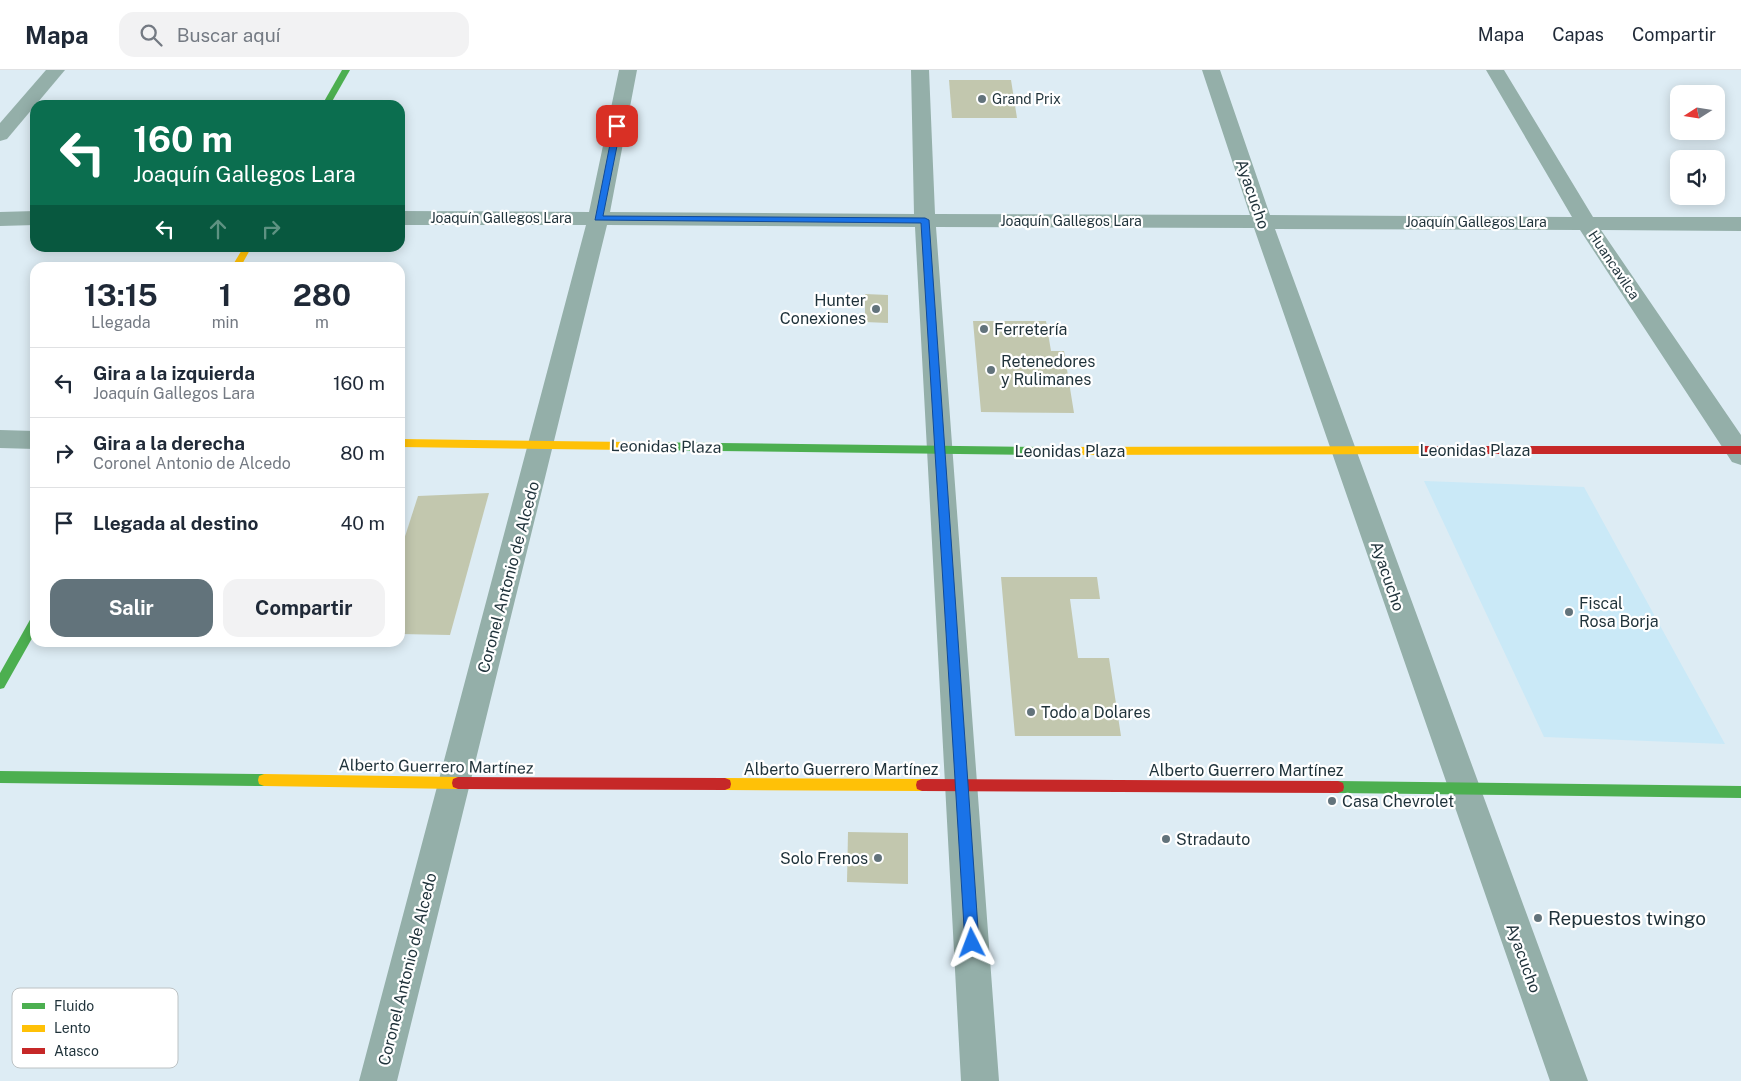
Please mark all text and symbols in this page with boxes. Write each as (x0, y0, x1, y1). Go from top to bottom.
search box (119, 12, 469, 57)
text: Mapa (25, 21, 89, 49)
icon: search (137, 21, 165, 49)
text: Buscar aquí (177, 24, 280, 46)
text: Mapa (1478, 24, 1524, 45)
text: Capas (1552, 24, 1604, 45)
text: Compartir (1632, 24, 1716, 45)
north arrow (1670, 85, 1725, 140)
map controls (1670, 85, 1725, 205)
place label: Grand Prix (992, 91, 1061, 107)
marker: Grand Prix (976, 93, 988, 105)
pin (596, 105, 638, 147)
icon: arrive (603, 112, 631, 140)
text: 160 m (133, 119, 233, 160)
icon: left (50, 120, 115, 185)
button: sound (1670, 150, 1725, 205)
street label: Ayacucho (1232, 157, 1273, 232)
text: Joaquín Gallegos Lara (133, 161, 356, 187)
street label: Joaquín Gallegos Lara (430, 210, 572, 226)
street label: Joaquín Gallegos Lara (1000, 213, 1142, 229)
street label: Joaquín Gallegos Lara (1405, 214, 1547, 230)
icon: left (151, 215, 179, 243)
icon: ahead (204, 215, 232, 243)
icon: right (257, 215, 285, 243)
street label: Huancavilca (1585, 228, 1643, 302)
text: 13:15 (84, 277, 158, 313)
text: 1 (219, 277, 232, 313)
text: 280 (293, 277, 351, 313)
place label: Hunter Conexiones (780, 291, 866, 328)
marker: Hunter Conexiones (870, 303, 882, 315)
text: Llegada (91, 313, 151, 332)
text: min (212, 313, 239, 332)
text: m (315, 313, 329, 332)
place label: Ferretería (994, 320, 1067, 339)
marker: Ferretería (978, 323, 990, 335)
place label: Retenedores y Rulimanes (1001, 352, 1095, 389)
text: Gira a la izquierda (93, 362, 255, 384)
marker: Retenedores y Rulimanes (985, 364, 997, 376)
icon: left (50, 369, 78, 397)
text: 160 m (333, 372, 385, 394)
text: Joaquín Gallegos Lara (93, 384, 255, 403)
text: Gira a la derecha (93, 432, 245, 454)
street label: Leonidas Plaza (610, 436, 722, 457)
icon: right (50, 439, 78, 467)
street label: Leonidas Plaza (1420, 441, 1530, 460)
text: 80 m (340, 442, 385, 464)
street label: Leonidas Plaza (1015, 442, 1125, 461)
text: Coronel Antonio de Alcedo (93, 454, 291, 473)
street label: Coronel Antonio de Alcedo (474, 479, 543, 675)
icon: arrive (50, 509, 78, 537)
text: Llegada al destino (93, 512, 258, 534)
text: 40 m (340, 512, 385, 534)
street label: Ayacucho (1367, 539, 1408, 614)
button: Salir (50, 579, 213, 637)
button: Compartir (223, 579, 385, 637)
place label: Fiscal Rosa Borja (1579, 594, 1659, 631)
marker: Fiscal Rosa Borja (1563, 606, 1575, 618)
place label: Todo a Dolares (1041, 703, 1151, 722)
marker: Todo a Dolares (1025, 706, 1037, 718)
street label: Alberto Guerrero Martínez (338, 755, 534, 778)
street label: Alberto Guerrero Martínez (743, 760, 939, 779)
street label: Alberto Guerrero Martínez (1148, 761, 1344, 780)
place label: Casa Chevrolet (1342, 792, 1454, 811)
marker: Casa Chevrolet (1326, 795, 1338, 807)
place label: Stradauto (1176, 830, 1250, 849)
marker: Stradauto (1160, 833, 1172, 845)
place label: Solo Frenos (780, 849, 868, 868)
marker: Solo Frenos (872, 852, 884, 864)
street label: Coronel Antonio de Alcedo (374, 871, 441, 1067)
place label: Repuestos twingo (1548, 907, 1706, 929)
marker: Repuestos twingo (1532, 912, 1544, 924)
position arrow (945, 916, 997, 968)
street label: Ayacucho (1502, 921, 1545, 995)
legend (12, 988, 178, 1068)
text: Fluido (54, 998, 94, 1014)
text: Lento (54, 1020, 91, 1036)
text: Atasco (54, 1043, 99, 1059)

